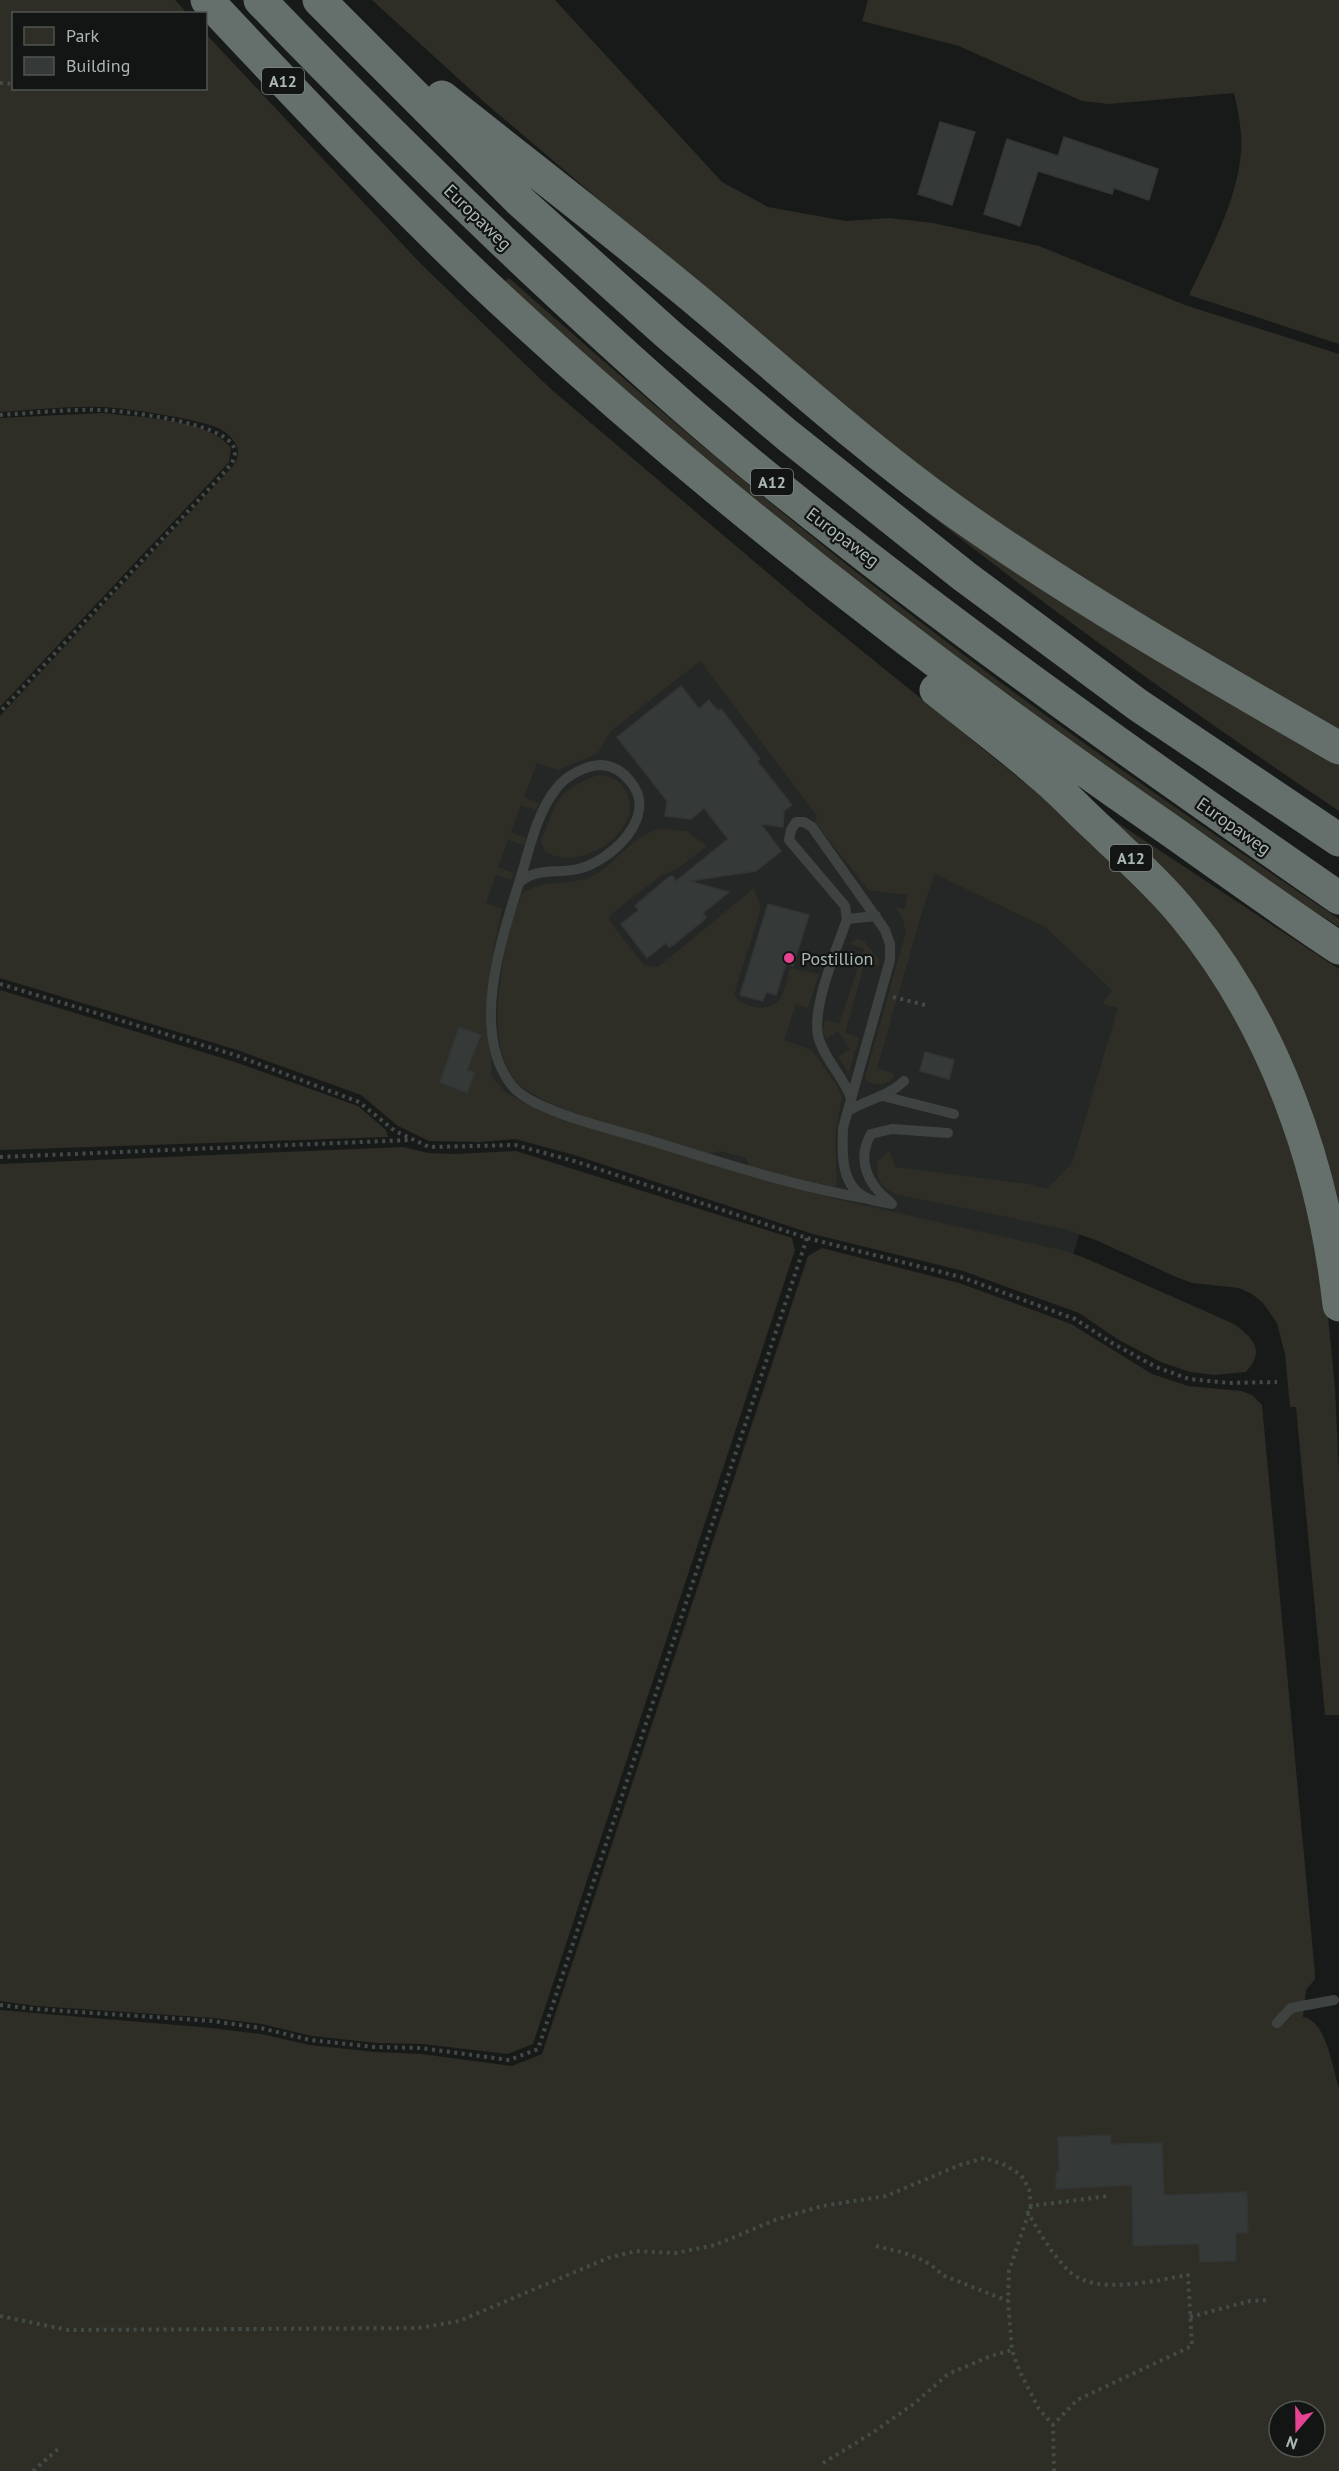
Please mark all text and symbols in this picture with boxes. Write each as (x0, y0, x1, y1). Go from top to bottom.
legend (12, 12, 207, 90)
text: Park (66, 24, 99, 47)
text: Building (66, 54, 130, 77)
road number: A12 (262, 68, 304, 94)
street label: Europaweg (439, 179, 517, 255)
road number: A12 (751, 469, 793, 495)
street label: Europaweg (802, 502, 884, 572)
street label: Europaweg (1192, 792, 1276, 860)
road number: A12 (1110, 845, 1152, 871)
place label: Postillion (801, 947, 873, 970)
marker: Postillion (782, 951, 796, 965)
north arrow (1267, 2399, 1327, 2459)
text: N (1284, 2432, 1300, 2454)

